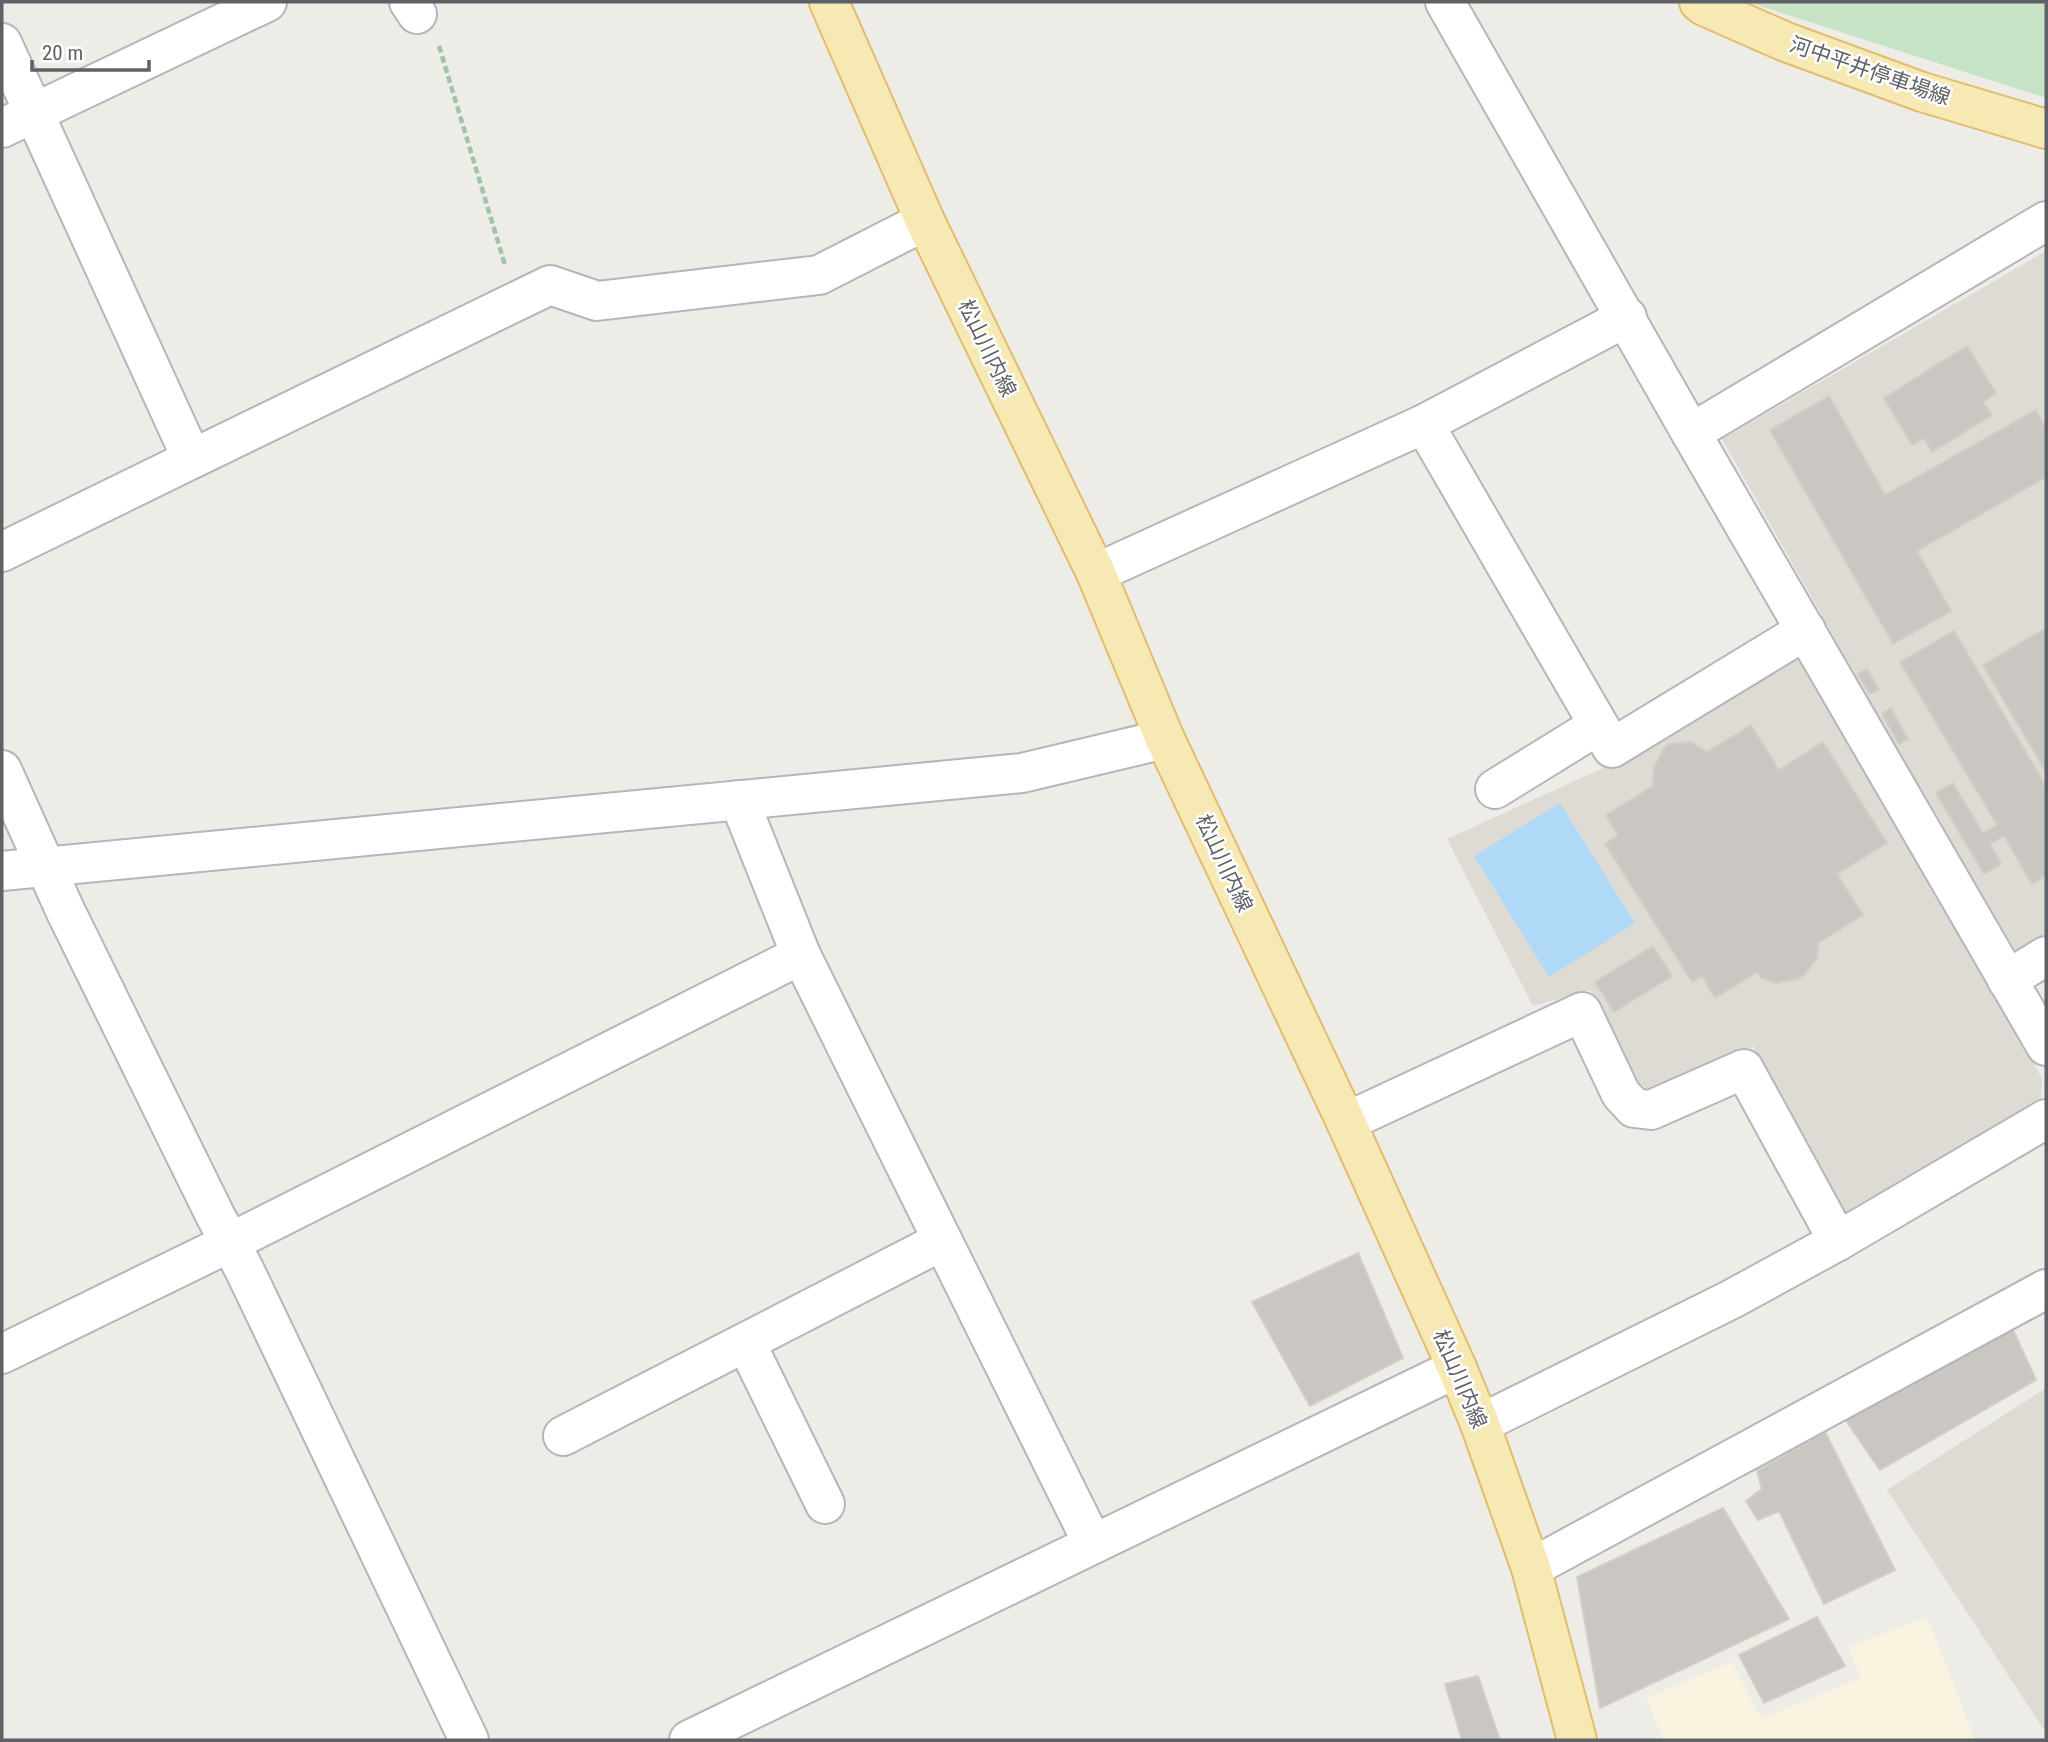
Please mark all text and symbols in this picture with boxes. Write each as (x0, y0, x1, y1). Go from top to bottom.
scale bar (32, 28, 149, 72)
street label: 河中平井停車場線 (1787, 32, 1953, 110)
text: 20 m (42, 41, 83, 65)
street label: 松山川内線 (953, 296, 1021, 400)
street label: 松山川内線 (1191, 810, 1257, 916)
street label: 松山川内線 (1428, 1326, 1492, 1432)

